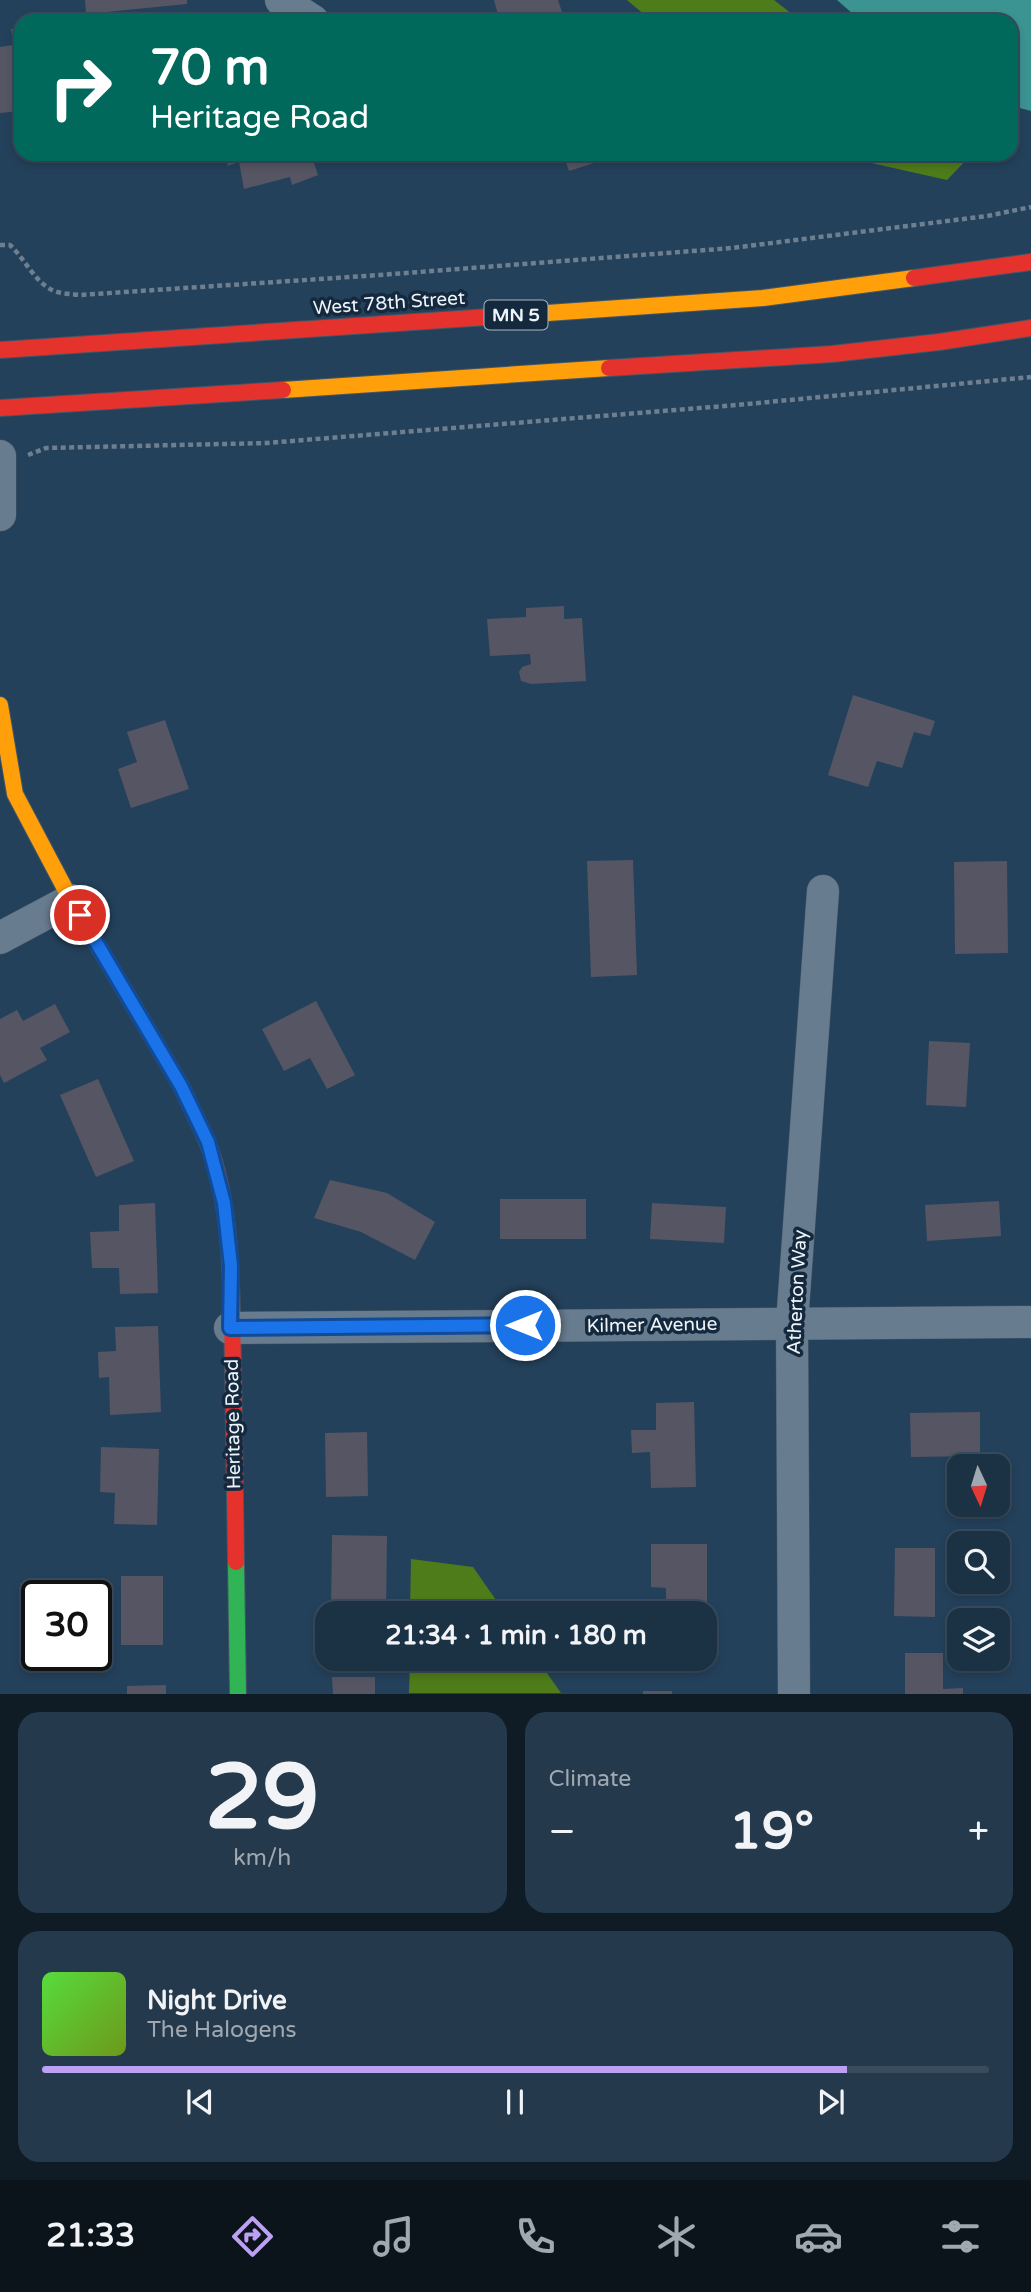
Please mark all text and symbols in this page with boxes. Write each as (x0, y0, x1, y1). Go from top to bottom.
text: 70 m (150, 39, 269, 98)
icon: right (35, 42, 126, 133)
text: Heritage Road (150, 99, 369, 137)
street label: West 78th Street (312, 287, 466, 319)
road number: MN 5 (484, 300, 548, 330)
pin (50, 885, 110, 945)
icon: arrive (61, 896, 99, 934)
street label: Atherton Way (783, 1229, 811, 1355)
position arrow (488, 1288, 562, 1362)
street label: Kilmer Avenue (587, 1313, 718, 1337)
street label: Heritage Road (221, 1359, 245, 1489)
north arrow (947, 1454, 1010, 1517)
map controls (947, 1454, 1010, 1671)
button: search (947, 1531, 1010, 1594)
speed limit sign: 30 (21, 1580, 112, 1671)
button: layers (947, 1608, 1010, 1671)
text: 21:34 · 1 min · 180 m (385, 1620, 647, 1651)
text: 29 (205, 1743, 319, 1853)
text: Climate (549, 1765, 631, 1793)
text: 19° (729, 1800, 814, 1863)
text: − (549, 1809, 576, 1855)
text: + (968, 1809, 989, 1855)
text: km/h (233, 1844, 291, 1872)
text: Night Drive (147, 1985, 287, 2016)
text: The Halogens (147, 2016, 296, 2044)
icon: previous (181, 2083, 219, 2121)
icon: pause (496, 2083, 534, 2121)
icon: next (812, 2083, 850, 2121)
icon: directions (228, 2212, 277, 2261)
icon: music (369, 2212, 418, 2261)
icon: phone (511, 2212, 560, 2261)
icon: climate (652, 2212, 701, 2261)
icon: car (794, 2212, 843, 2261)
icon: filters (936, 2212, 985, 2261)
text: 21:33 (46, 2217, 135, 2255)

